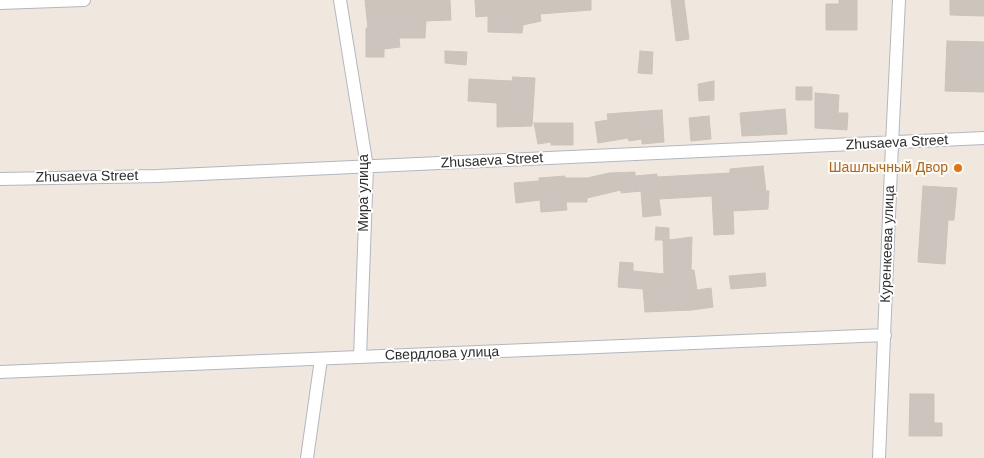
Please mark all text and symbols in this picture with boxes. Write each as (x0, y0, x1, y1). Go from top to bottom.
street label: Zhusaeva Street (845, 132, 949, 154)
street label: Zhusaeva Street (440, 150, 544, 172)
street label: Мира улица (356, 154, 372, 232)
place label: Шашлычный Двор (829, 160, 948, 176)
marker: Шашлычный Двор (952, 162, 964, 174)
street label: Zhusaeva Street (35, 168, 139, 186)
street label: Куренкеева улица (878, 185, 898, 303)
street label: Свердлова улица (385, 344, 499, 364)

